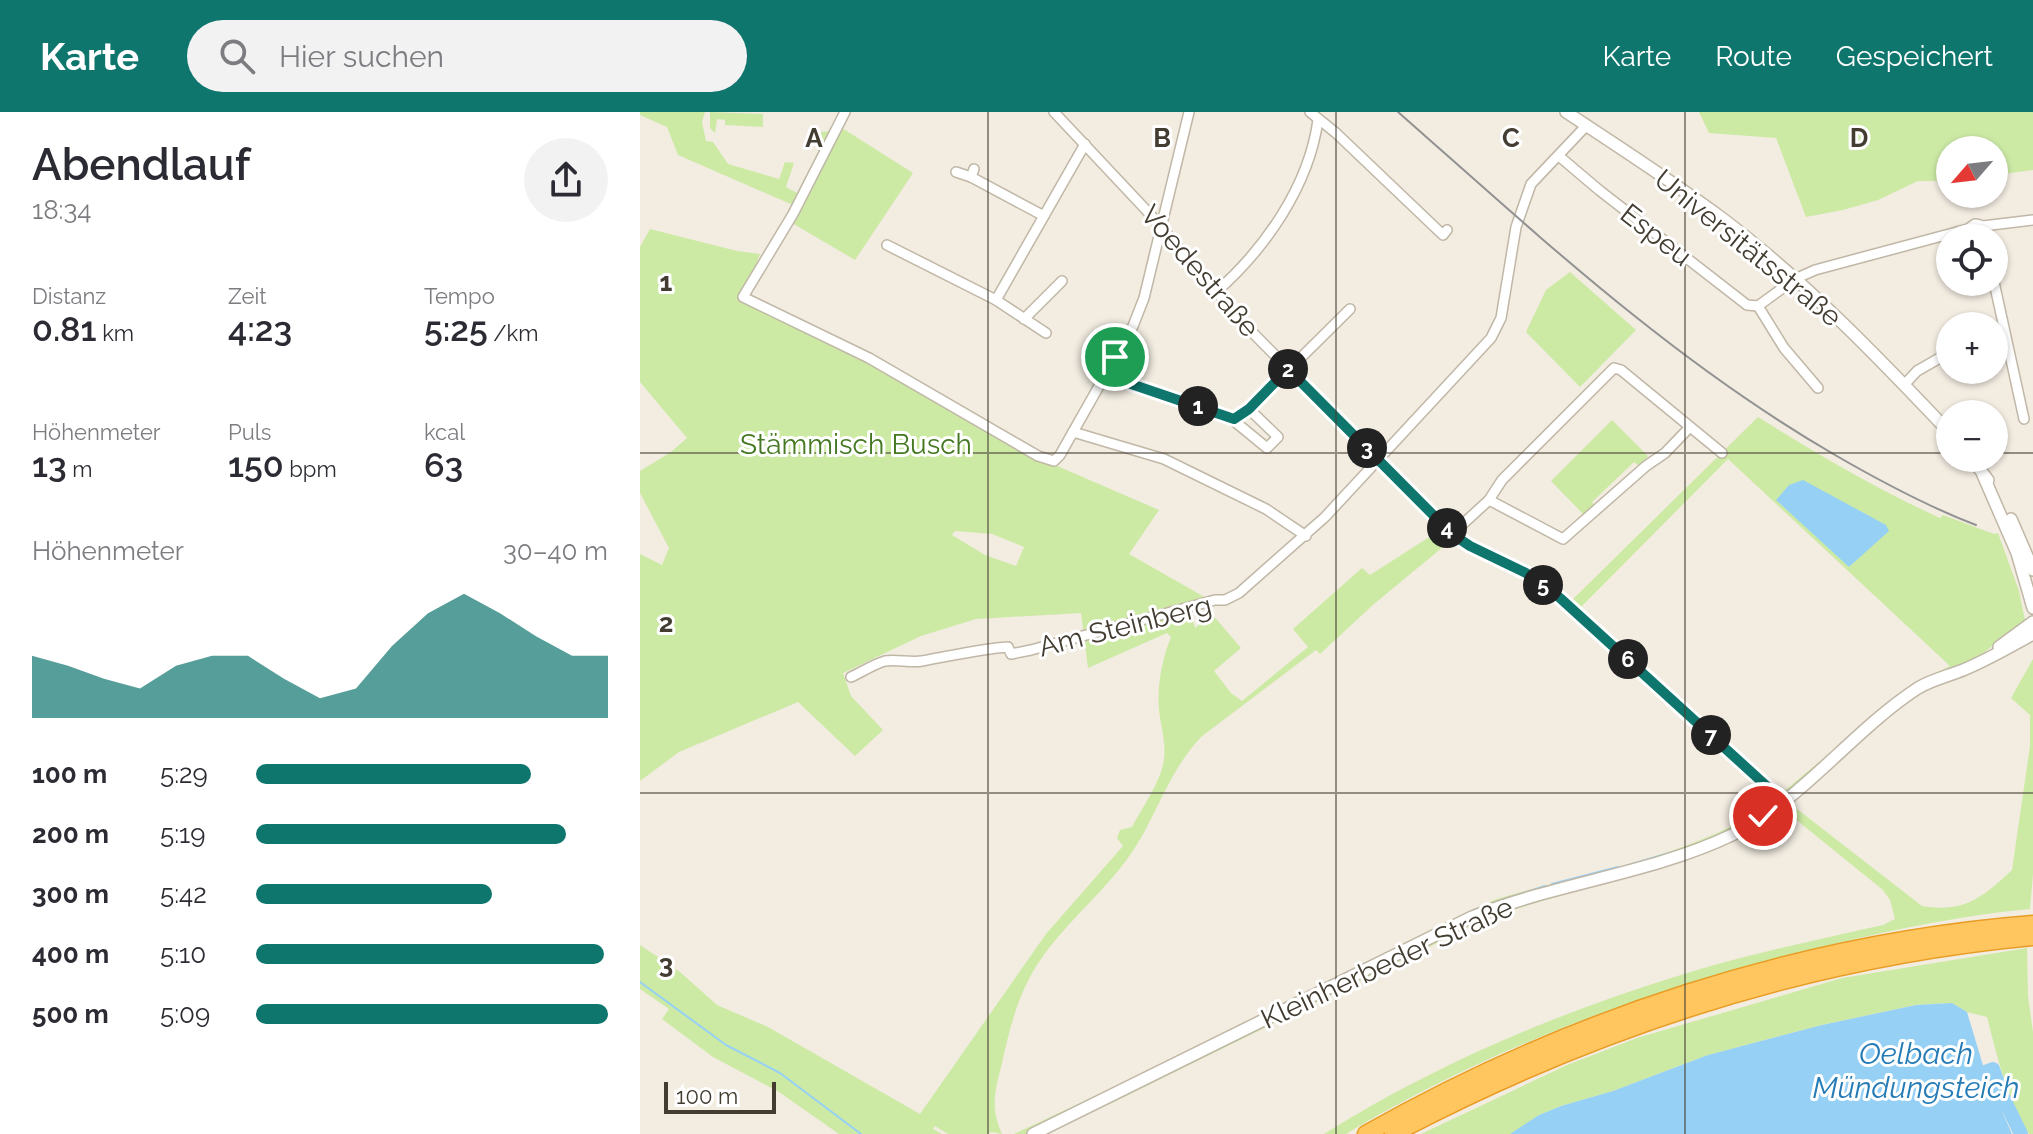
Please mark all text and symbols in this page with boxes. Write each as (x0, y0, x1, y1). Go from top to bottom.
search box (187, 20, 747, 92)
text: Karte (40, 34, 139, 79)
icon: search (215, 34, 259, 78)
text: Hier suchen (279, 39, 444, 74)
text: Karte (1602, 40, 1671, 73)
text: Route (1715, 40, 1792, 73)
text: Gespeichert (1836, 40, 1993, 73)
text: A (805, 123, 823, 153)
text: B (1153, 123, 1171, 153)
text: C (1502, 123, 1520, 153)
text: D (1850, 123, 1868, 153)
north arrow (1936, 136, 2008, 208)
map controls (1936, 136, 2008, 472)
button: share (524, 138, 608, 222)
text: Abendlauf (32, 139, 250, 190)
street label: Universitätsstraße (1648, 163, 1848, 333)
text: 18:34 (32, 195, 92, 225)
street label: Espeu (1614, 197, 1698, 273)
street label: Voedestraße (1134, 198, 1266, 344)
button: locate (1936, 224, 2008, 296)
text: 1 (660, 267, 673, 297)
text: Distanz (32, 283, 106, 309)
text: Zeit (228, 283, 267, 309)
text: Tempo (424, 283, 495, 309)
text: 0.81 (32, 309, 97, 349)
text: 4:23 (228, 309, 292, 349)
text: 5:25 (424, 309, 488, 349)
button: + (1936, 312, 2008, 384)
text: km (97, 320, 134, 346)
text: /km (488, 320, 539, 346)
pin (1081, 323, 1149, 391)
icon: arrive (1093, 335, 1137, 379)
pin: 2 (1268, 349, 1308, 389)
text: 2 (1282, 356, 1294, 382)
pin: 1 (1178, 386, 1218, 426)
text: 1 (1193, 393, 1203, 419)
button: − (1936, 400, 2008, 472)
text: Höhenmeter (32, 419, 161, 445)
text: Puls (228, 419, 271, 445)
text: kcal (424, 419, 465, 445)
park label: Stämmisch Busch (740, 428, 972, 461)
pin: 3 (1347, 428, 1387, 468)
text: 3 (1361, 435, 1373, 461)
text: 13 (32, 445, 67, 485)
text: 150 (228, 445, 284, 485)
text: 63 (424, 445, 463, 485)
text: m (67, 456, 93, 482)
text: bpm (284, 456, 337, 482)
pin: 4 (1427, 508, 1467, 548)
text: 4 (1441, 515, 1453, 541)
text: Höhenmeter (32, 536, 184, 566)
text: 30–40 m (503, 536, 608, 566)
pin: 5 (1523, 565, 1563, 605)
text: 5 (1537, 572, 1549, 598)
street label: Am Steinberg (1035, 589, 1215, 663)
text: 2 (659, 608, 673, 638)
pin: 6 (1608, 639, 1648, 679)
text: 6 (1621, 646, 1635, 672)
pin: 7 (1691, 715, 1731, 755)
text: 7 (1705, 722, 1717, 748)
text: 100 m (32, 759, 107, 789)
text: 5:29 (160, 759, 208, 789)
pin (1729, 782, 1797, 850)
icon: check (1741, 794, 1785, 838)
text: 200 m (32, 819, 109, 849)
text: 5:19 (160, 819, 205, 849)
text: 300 m (32, 879, 109, 909)
text: 5:42 (160, 879, 207, 909)
street label: Kleinherbeder Straße (1256, 890, 1518, 1036)
text: 400 m (32, 939, 109, 969)
text: 5:10 (160, 939, 206, 969)
text: 3 (659, 949, 673, 979)
text: 500 m (32, 999, 109, 1029)
text: 5:09 (160, 999, 210, 1029)
water label: Oelbach Mündungsteich (1813, 1036, 2019, 1105)
scale bar (664, 1078, 776, 1114)
text: 100 m (676, 1083, 738, 1109)

